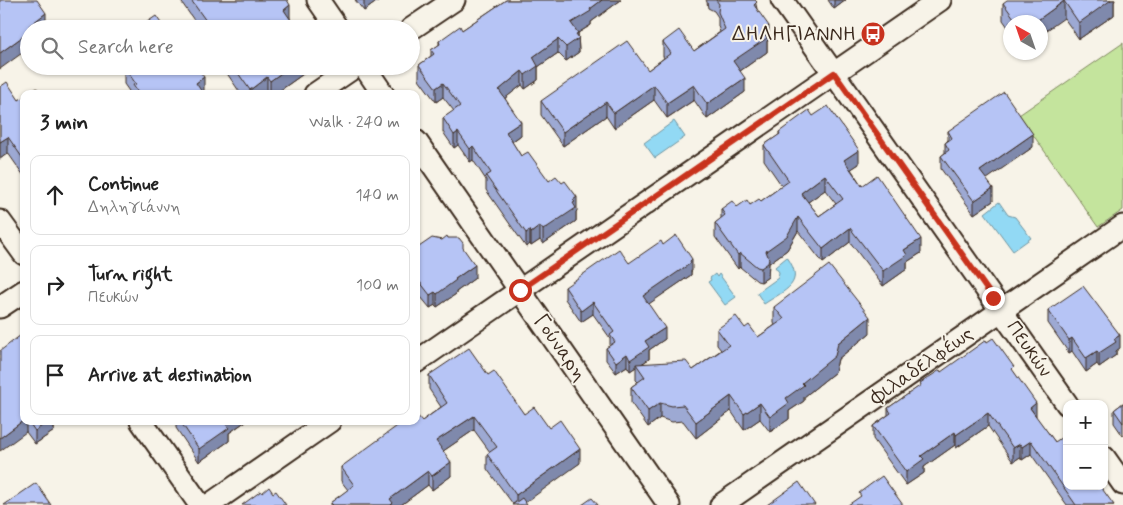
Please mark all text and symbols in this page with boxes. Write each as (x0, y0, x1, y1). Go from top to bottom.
north arrow (1003, 15, 1048, 60)
search box (20, 20, 420, 75)
place label: ΔΗΛΗΓΙΑΝΝΗ (732, 21, 856, 48)
bus stop icon: ΔΗΛΗΓΙΑΝΝΗ (860, 21, 886, 47)
icon: search (38, 34, 66, 62)
text: Search here (78, 35, 174, 60)
text: 3 min (40, 109, 88, 137)
text: Walk · 240 m (309, 112, 400, 133)
text: Continue (88, 172, 159, 197)
icon: ahead (41, 181, 69, 209)
text: 140 m (355, 185, 399, 206)
text: Δηληγιάννη (88, 197, 180, 218)
text: Turn right (88, 262, 172, 287)
icon: right (41, 271, 69, 299)
text: 100 m (356, 275, 399, 296)
route start (509, 279, 532, 302)
text: Πευκών (88, 287, 139, 308)
route end (982, 287, 1005, 310)
street label: Γούναρη (527, 309, 593, 387)
street label: Πευκών (1000, 315, 1058, 383)
street label: Φιλαδελφέως (864, 320, 979, 412)
icon: arrive (41, 361, 69, 389)
text: Arrive at destination (88, 363, 252, 388)
map controls (1063, 400, 1108, 490)
button: + (1063, 400, 1108, 445)
button: − (1063, 445, 1108, 490)

